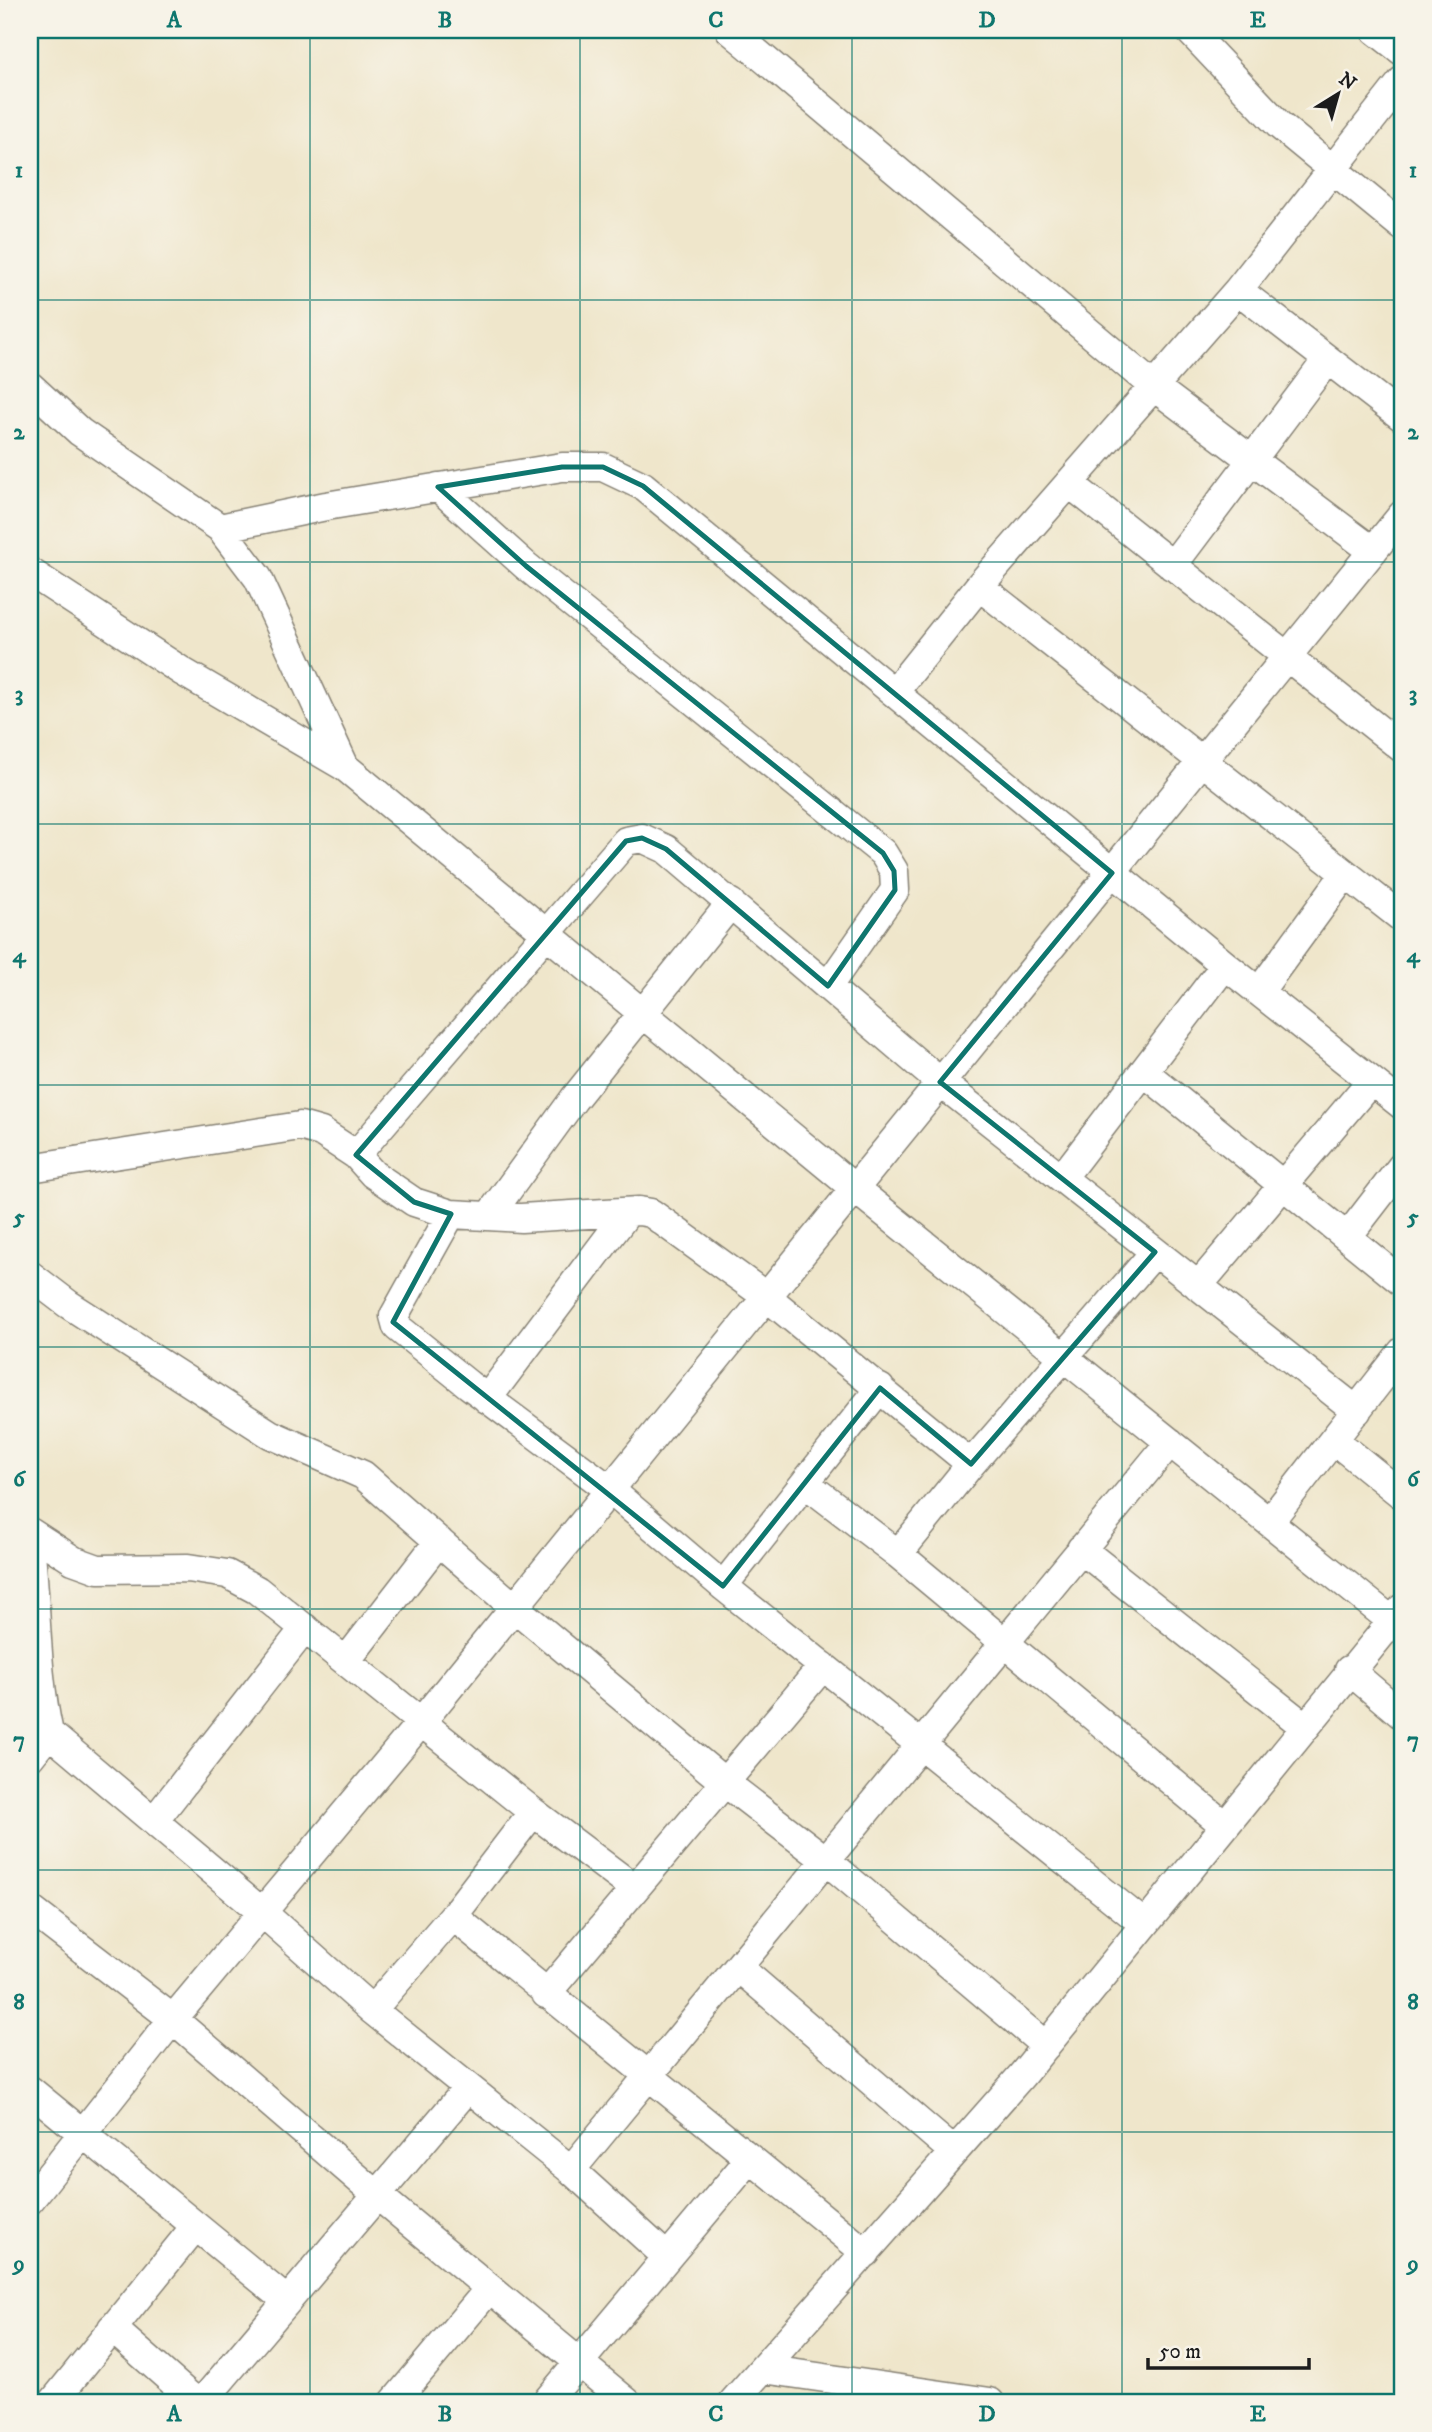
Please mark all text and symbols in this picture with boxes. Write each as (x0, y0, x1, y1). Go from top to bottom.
text: A (166, 6, 183, 35)
text: B (438, 6, 452, 35)
text: C (708, 6, 724, 35)
text: D (978, 6, 996, 35)
text: E (1250, 6, 1266, 35)
north arrow (1302, 60, 1372, 130)
text: N (1334, 68, 1361, 96)
text: 1 (15, 156, 23, 185)
text: 1 (1409, 156, 1417, 185)
text: 2 (13, 418, 25, 447)
text: 2 (1407, 418, 1419, 447)
text: 3 (15, 680, 23, 709)
text: 3 (1409, 680, 1417, 709)
text: 4 (12, 941, 27, 970)
text: 4 (1406, 941, 1421, 970)
text: 5 (12, 1203, 25, 1232)
text: 5 (1406, 1203, 1419, 1232)
text: 6 (13, 1465, 27, 1494)
text: 6 (1407, 1465, 1421, 1494)
text: 7 (13, 1726, 25, 1755)
text: 7 (1407, 1726, 1419, 1755)
text: 8 (13, 1988, 25, 2017)
text: 8 (1407, 1988, 1419, 2017)
text: 9 (11, 2250, 25, 2279)
text: 9 (1405, 2250, 1419, 2279)
scale bar (1148, 2327, 1310, 2371)
text: 50 m (1159, 2339, 1201, 2365)
text: A (166, 2400, 183, 2429)
text: B (438, 2400, 452, 2429)
text: C (708, 2400, 724, 2429)
text: D (978, 2400, 996, 2429)
text: E (1250, 2400, 1266, 2429)

